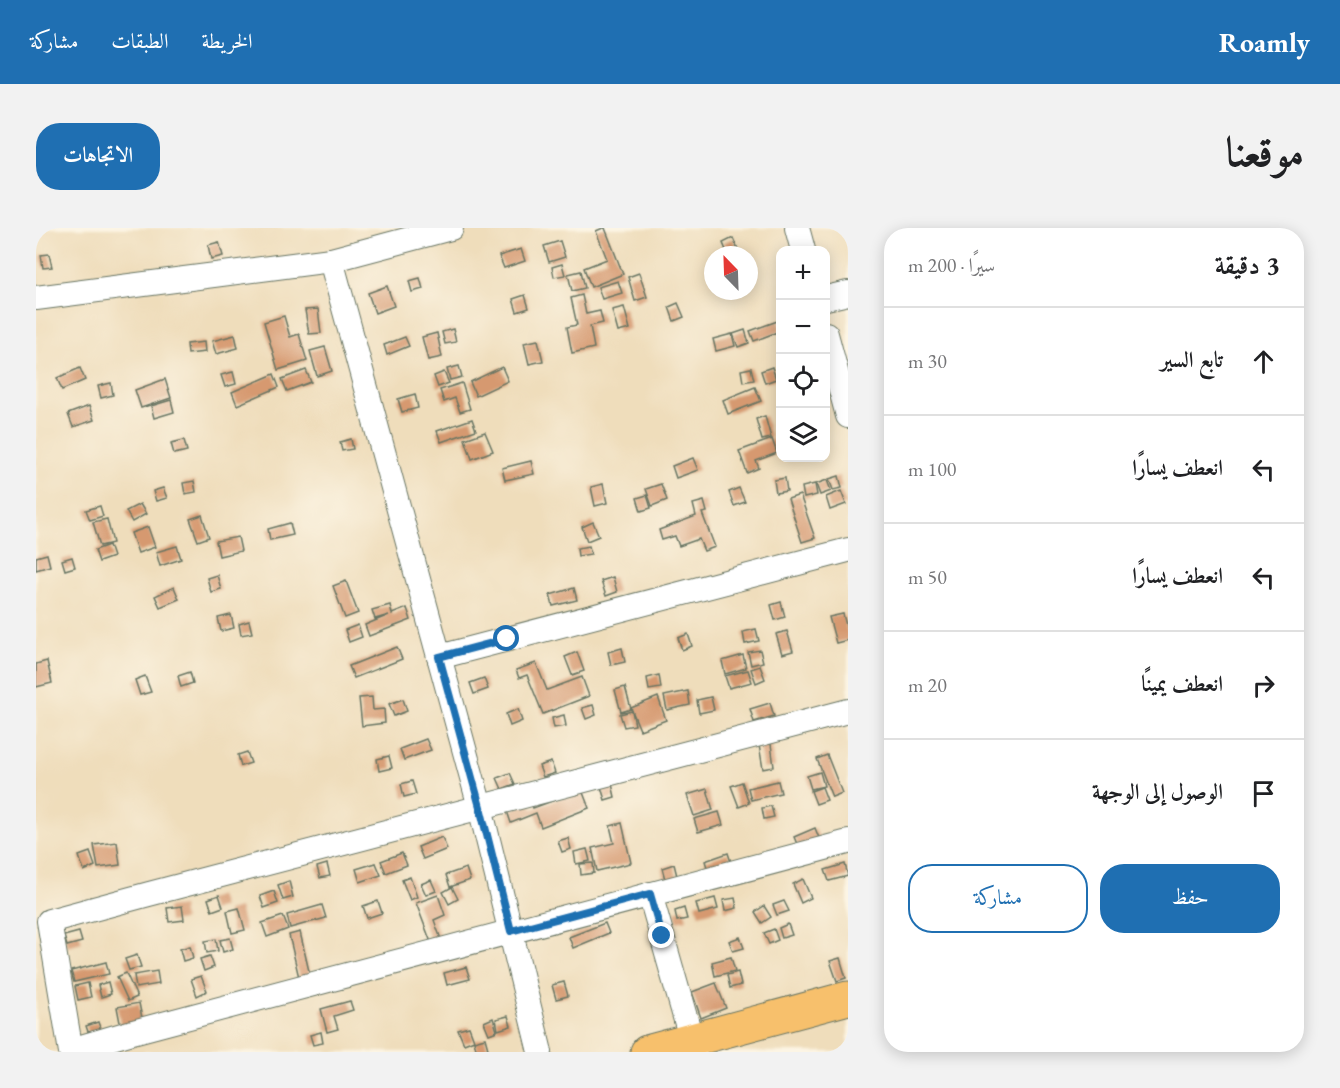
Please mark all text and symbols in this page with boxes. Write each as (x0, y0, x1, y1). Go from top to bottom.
text: Roamly (1219, 24, 1310, 60)
text: مشاركة (30, 27, 78, 54)
text: الطبقات (111, 27, 168, 54)
text: الخريطة (201, 27, 253, 54)
button: الاتجاهات (36, 123, 160, 190)
text: موقعنا (1226, 124, 1304, 179)
north arrow (704, 246, 758, 300)
map controls (776, 246, 830, 462)
button: + (776, 246, 830, 300)
text: 3 دقيقة (1215, 248, 1280, 282)
text: سيرًا · 200 m (908, 252, 995, 278)
button: − (776, 300, 830, 354)
text: تابع السير (1160, 345, 1223, 374)
icon: ahead (1247, 345, 1280, 378)
text: 30 m (908, 348, 947, 374)
button: locate (776, 354, 830, 408)
button: layers (776, 408, 830, 462)
text: انعطف يسارًا (1132, 453, 1223, 482)
icon: left (1247, 453, 1280, 486)
text: 100 m (908, 456, 956, 482)
text: انعطف يسارًا (1132, 561, 1223, 590)
icon: left (1247, 561, 1280, 594)
text: 50 m (908, 564, 947, 590)
route start (493, 625, 519, 651)
text: انعطف يمينًا (1141, 669, 1223, 698)
icon: right (1247, 669, 1280, 702)
text: 20 m (908, 672, 947, 698)
text: الوصول إلى الوجهة (1092, 777, 1223, 806)
icon: arrive (1247, 777, 1280, 810)
button: مشاركة (908, 864, 1088, 933)
button: حفظ (1100, 864, 1280, 933)
route end (648, 922, 674, 948)

